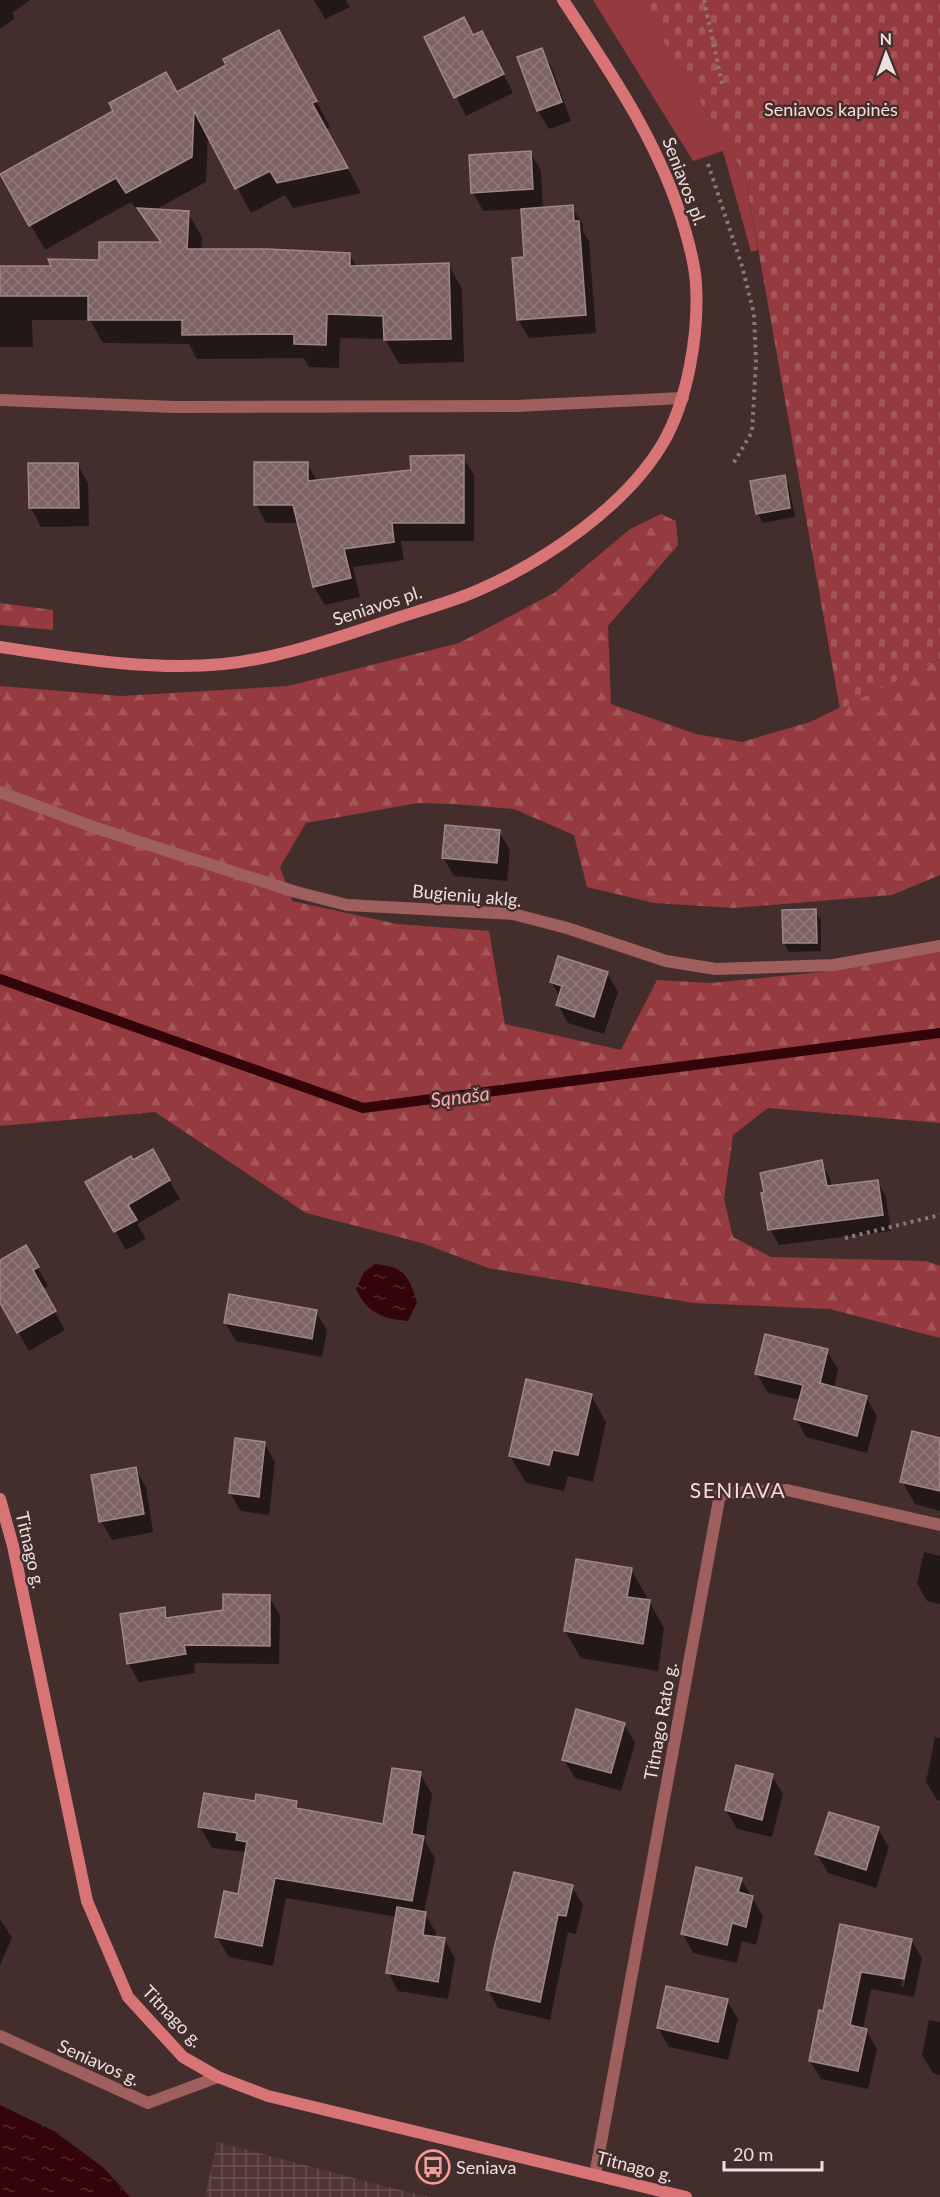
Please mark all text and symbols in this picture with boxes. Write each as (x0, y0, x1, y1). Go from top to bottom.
north arrow (856, 24, 916, 84)
text: N (879, 29, 892, 48)
park label: Seniavos kapinės (764, 98, 898, 120)
street label: Seniavos pl. (658, 134, 712, 228)
street label: Seniavos pl. (330, 580, 424, 630)
street label: Bugienių aklg. (411, 879, 523, 911)
water label: Sąnaša (429, 1080, 491, 1112)
district label: SENIAVA (690, 1477, 786, 1502)
street label: Titnago g. (12, 1510, 50, 1590)
street label: Titnago Rato g. (639, 1660, 681, 1782)
street label: Titnago g. (138, 1980, 208, 2052)
street label: Seniavos g. (55, 2034, 143, 2090)
scale bar (724, 2134, 822, 2172)
text: 20 m (733, 2143, 773, 2165)
street label: Titnago g. (595, 2146, 675, 2186)
bus stop icon: Seniava (415, 2149, 451, 2185)
place label: Seniava (456, 2156, 516, 2178)

